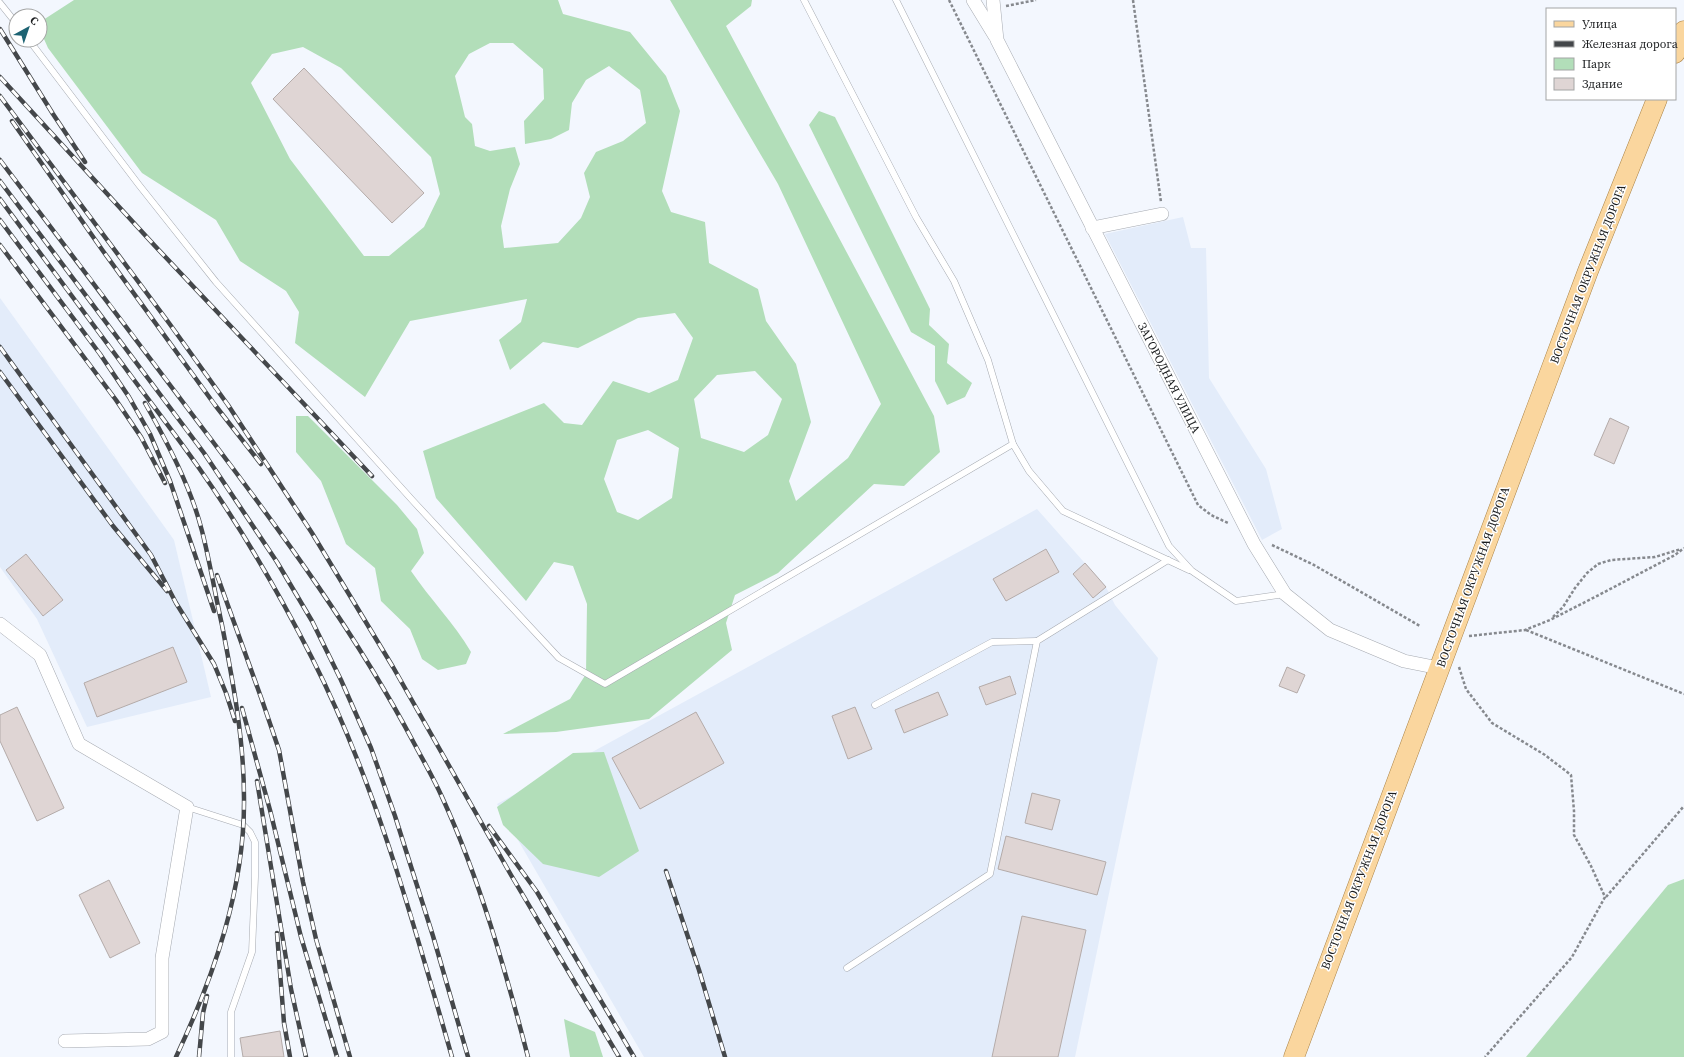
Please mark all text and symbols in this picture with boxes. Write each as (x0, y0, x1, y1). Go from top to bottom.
north arrow (8, 8, 48, 48)
legend (1546, 8, 1676, 100)
text: С (27, 13, 42, 29)
text: Улица (1582, 16, 1618, 32)
text: Железная дорога (1582, 36, 1679, 52)
text: Парк (1582, 56, 1611, 72)
text: Здание (1582, 76, 1623, 92)
street label: ВОСТОЧНАЯ ОКРУЖНАЯ ДОРОГА (1546, 182, 1630, 366)
street label: ЗАГОРОДНАЯ УЛИЦА (1134, 320, 1204, 436)
street label: ВОСТОЧНАЯ ОКРУЖНАЯ ДОРОГА (1433, 484, 1513, 670)
street label: ВОСТОЧНАЯ ОКРУЖНАЯ ДОРОГА (1317, 788, 1401, 972)

